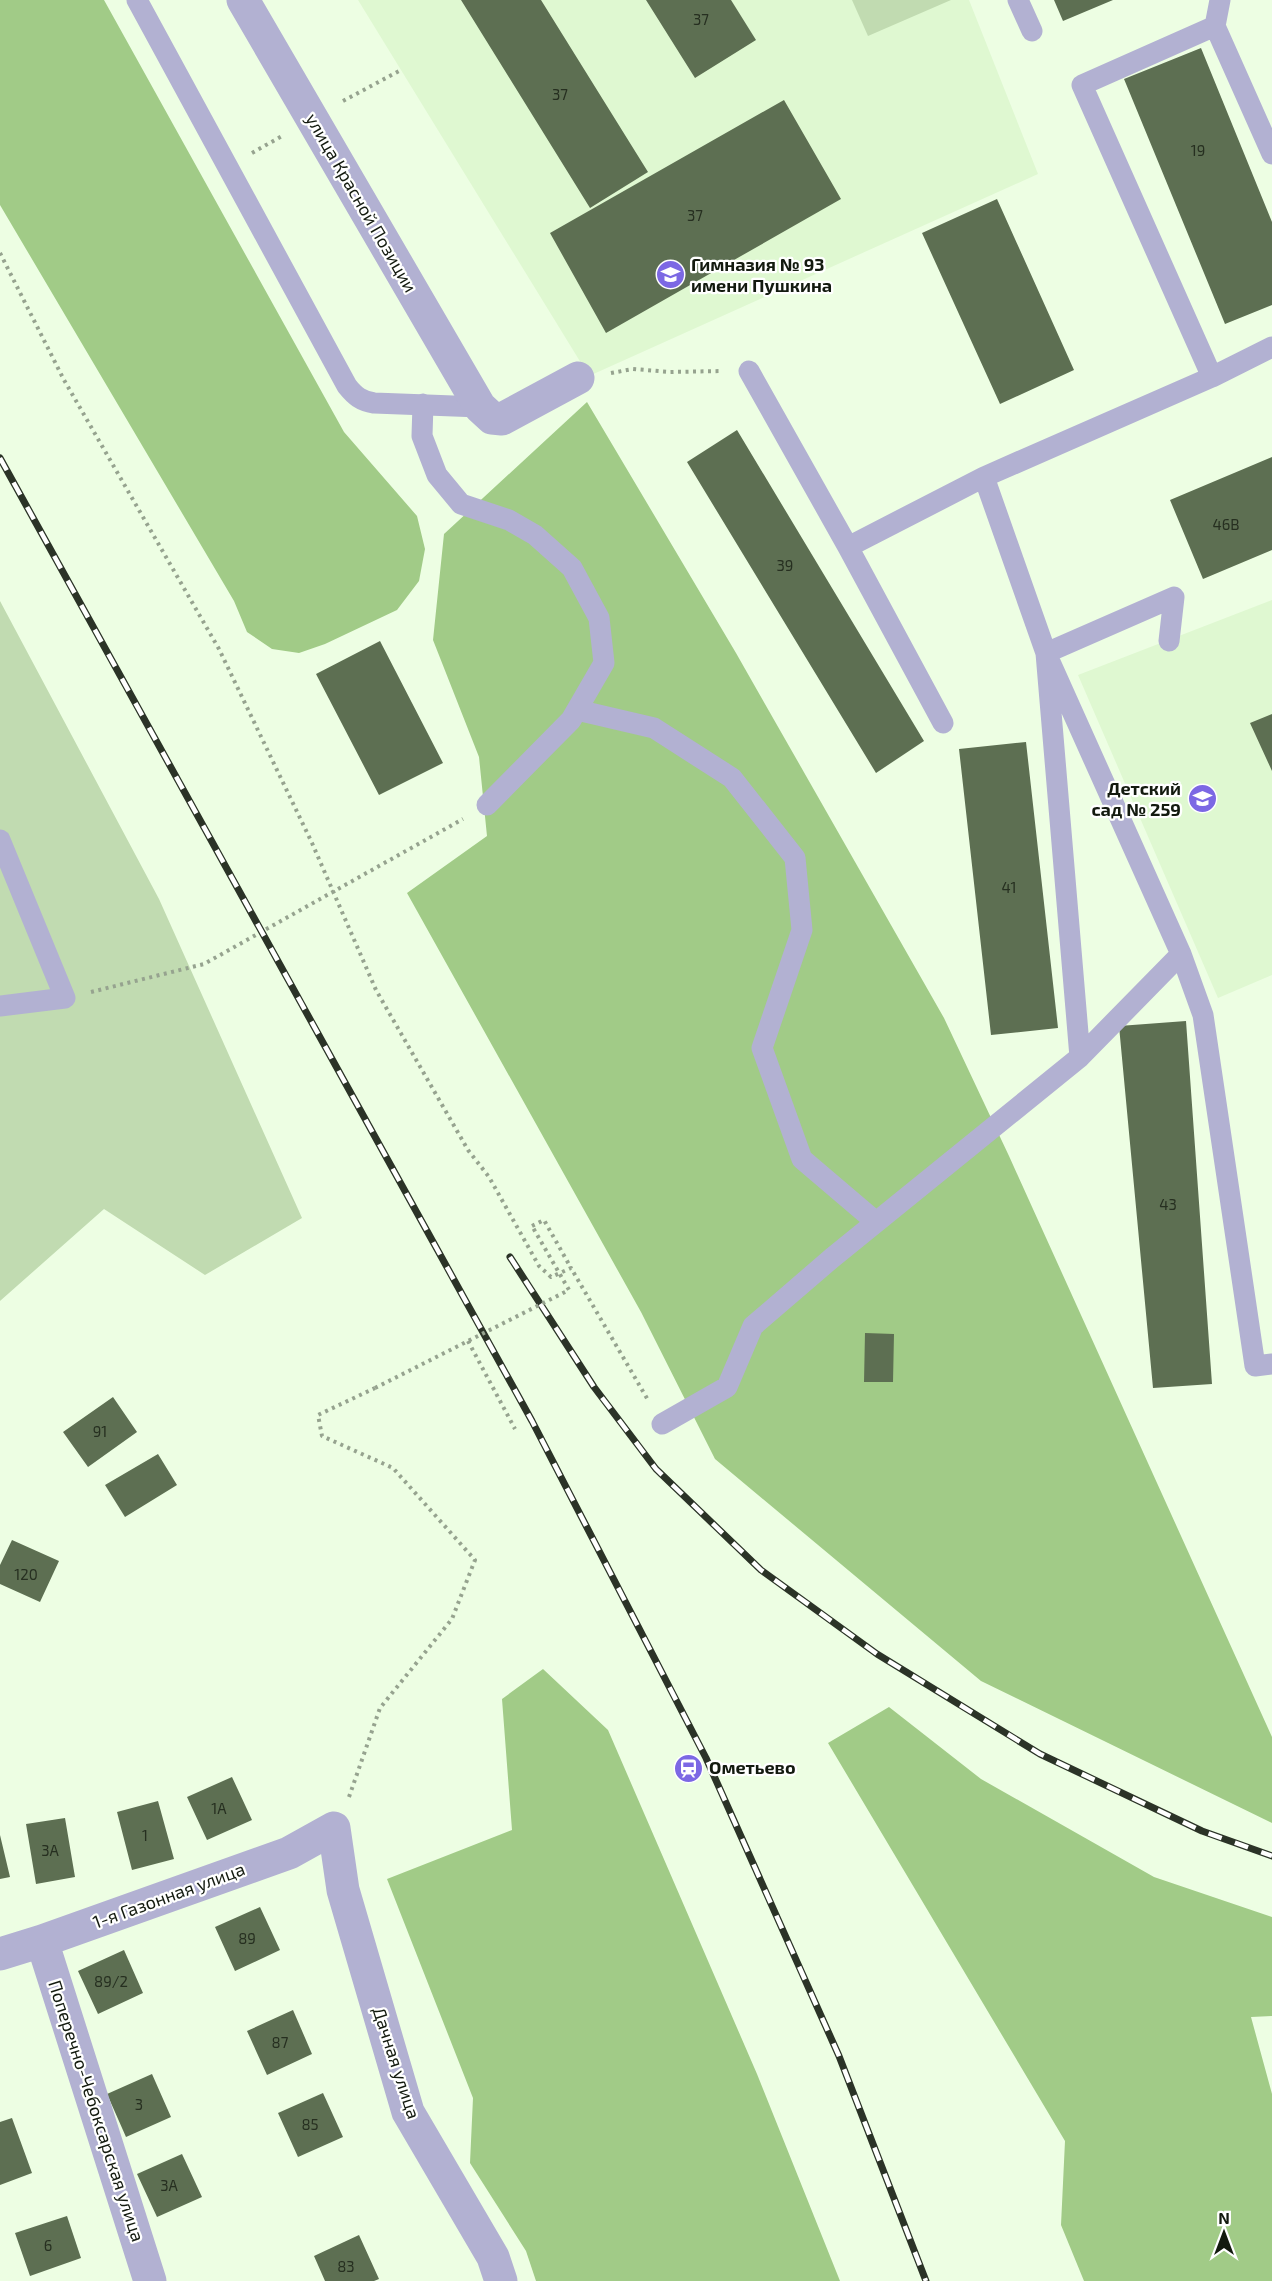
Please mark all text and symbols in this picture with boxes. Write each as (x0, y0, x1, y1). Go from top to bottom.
house number: 37 (693, 10, 709, 28)
house number: 37 (552, 85, 568, 103)
street label: улица Красной Позиции (302, 109, 422, 296)
house number: 19 (1191, 141, 1205, 159)
house number: 37 (687, 206, 703, 224)
place label: Гимназия № 93 имени Пушкина (691, 253, 832, 296)
school or university icon: Гимназия № 93 имени Пушкина (654, 259, 686, 291)
house number: 46В (1212, 515, 1240, 533)
house number: 39 (777, 556, 793, 574)
place label: Детский сад № 259 (1091, 777, 1181, 820)
school or university icon: Детский сад № 259 (1186, 783, 1218, 815)
house number: 41 (1001, 878, 1017, 896)
house number: 43 (1159, 1195, 1177, 1213)
house number: 91 (93, 1422, 107, 1440)
house number: 120 (14, 1565, 38, 1583)
station icon: Ометьево (672, 1752, 704, 1784)
place label: Ометьево (709, 1756, 796, 1778)
house number: 1А (211, 1799, 227, 1817)
house number: 1 (142, 1826, 148, 1844)
house number: 3А (41, 1841, 60, 1859)
street label: 1-я Газонная улица (90, 1857, 248, 1933)
house number: 89 (238, 1929, 256, 1947)
house number: 89/2 (94, 1972, 128, 1990)
street label: Поперечно-Чебоксарская улица (44, 1977, 150, 2244)
street label: Дачная улица (368, 2004, 425, 2121)
house number: 87 (272, 2033, 289, 2051)
house number: 3 (135, 2095, 143, 2113)
house number: 85 (301, 2115, 319, 2133)
house number: 3А (160, 2176, 179, 2194)
north arrow (1194, 2203, 1254, 2263)
text: N (1218, 2208, 1230, 2227)
house number: 6 (44, 2236, 52, 2254)
house number: 83 (337, 2257, 355, 2275)

